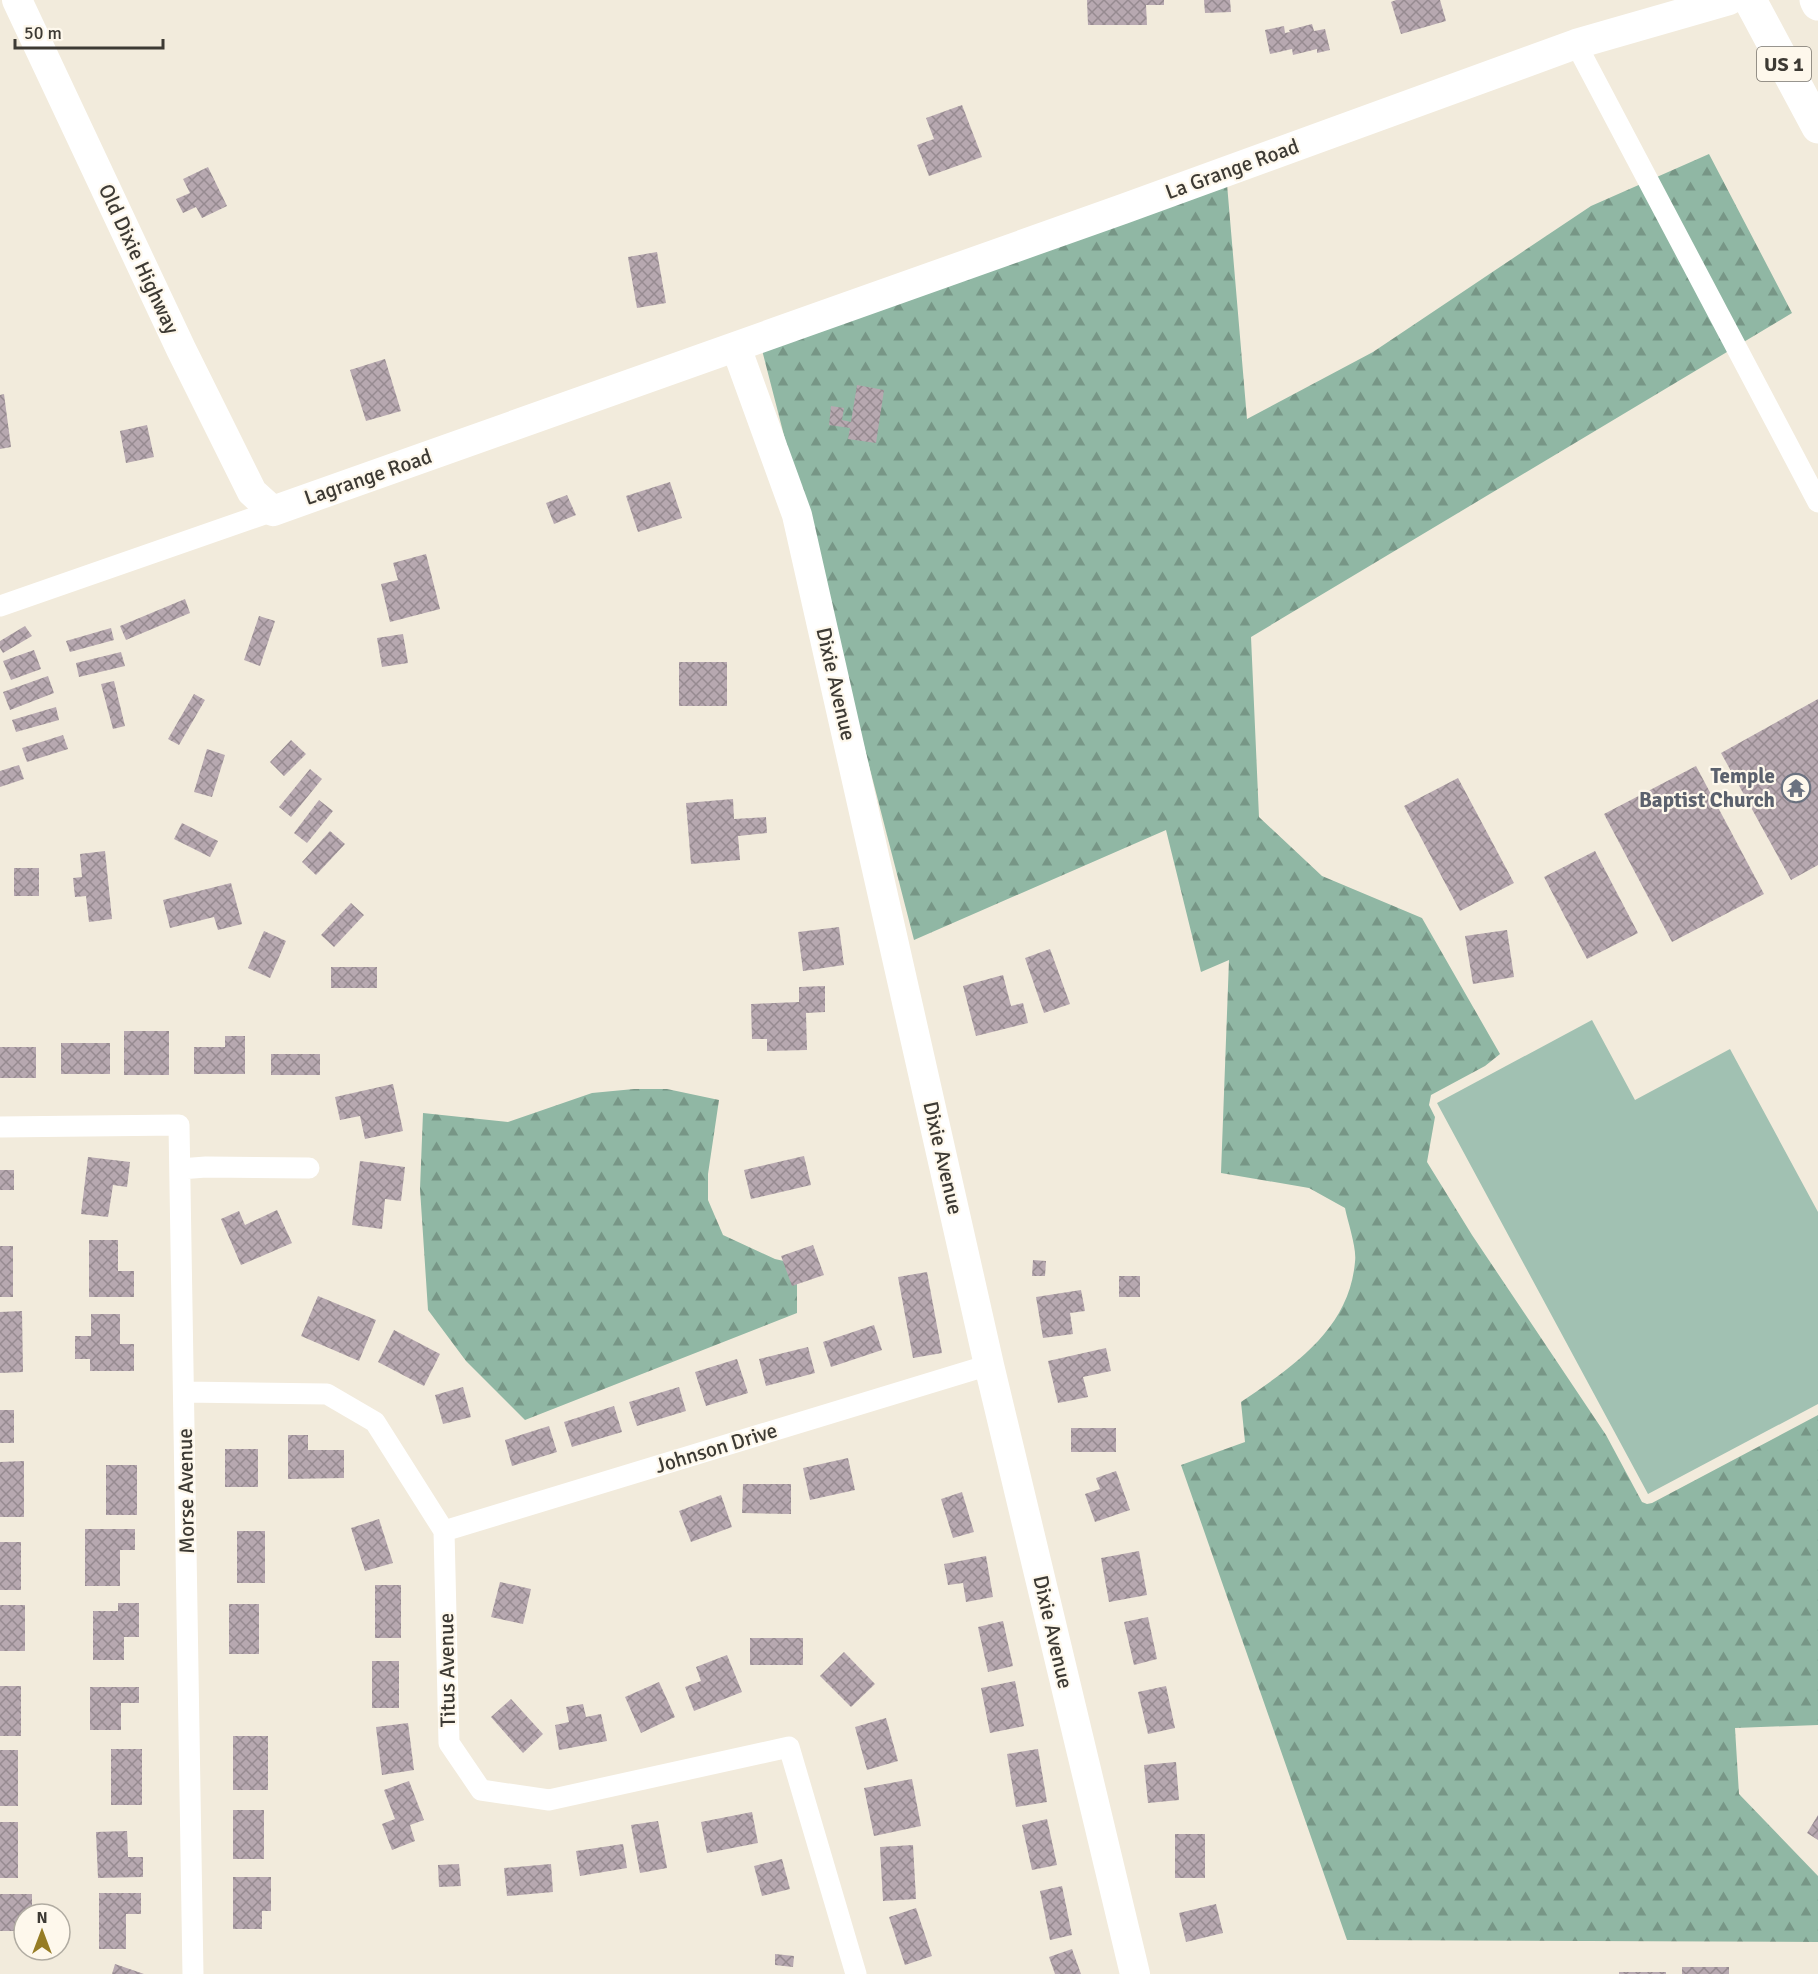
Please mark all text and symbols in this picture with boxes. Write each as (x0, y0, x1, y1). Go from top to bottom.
scale bar (15, 12, 164, 50)
text: 50 m (24, 22, 62, 44)
road number: US 1 (1757, 47, 1811, 81)
street label: La Grange Road (1162, 133, 1302, 205)
street label: Old Dixie Highway (93, 180, 185, 338)
street label: Lagrange Road (301, 443, 435, 511)
street label: Dixie Avenue (810, 625, 862, 743)
place label: Temple Baptist Church (1639, 763, 1775, 813)
temple icon: Temple Baptist Church (1780, 772, 1812, 804)
street label: Dixie Avenue (917, 1099, 969, 1217)
street label: Johnson Drive (652, 1417, 780, 1479)
street label: Morse Avenue (172, 1428, 200, 1554)
street label: Dixie Avenue (1027, 1573, 1079, 1691)
street label: Titus Avenue (433, 1613, 461, 1727)
north arrow (12, 1902, 72, 1962)
text: N (36, 1908, 48, 1928)

